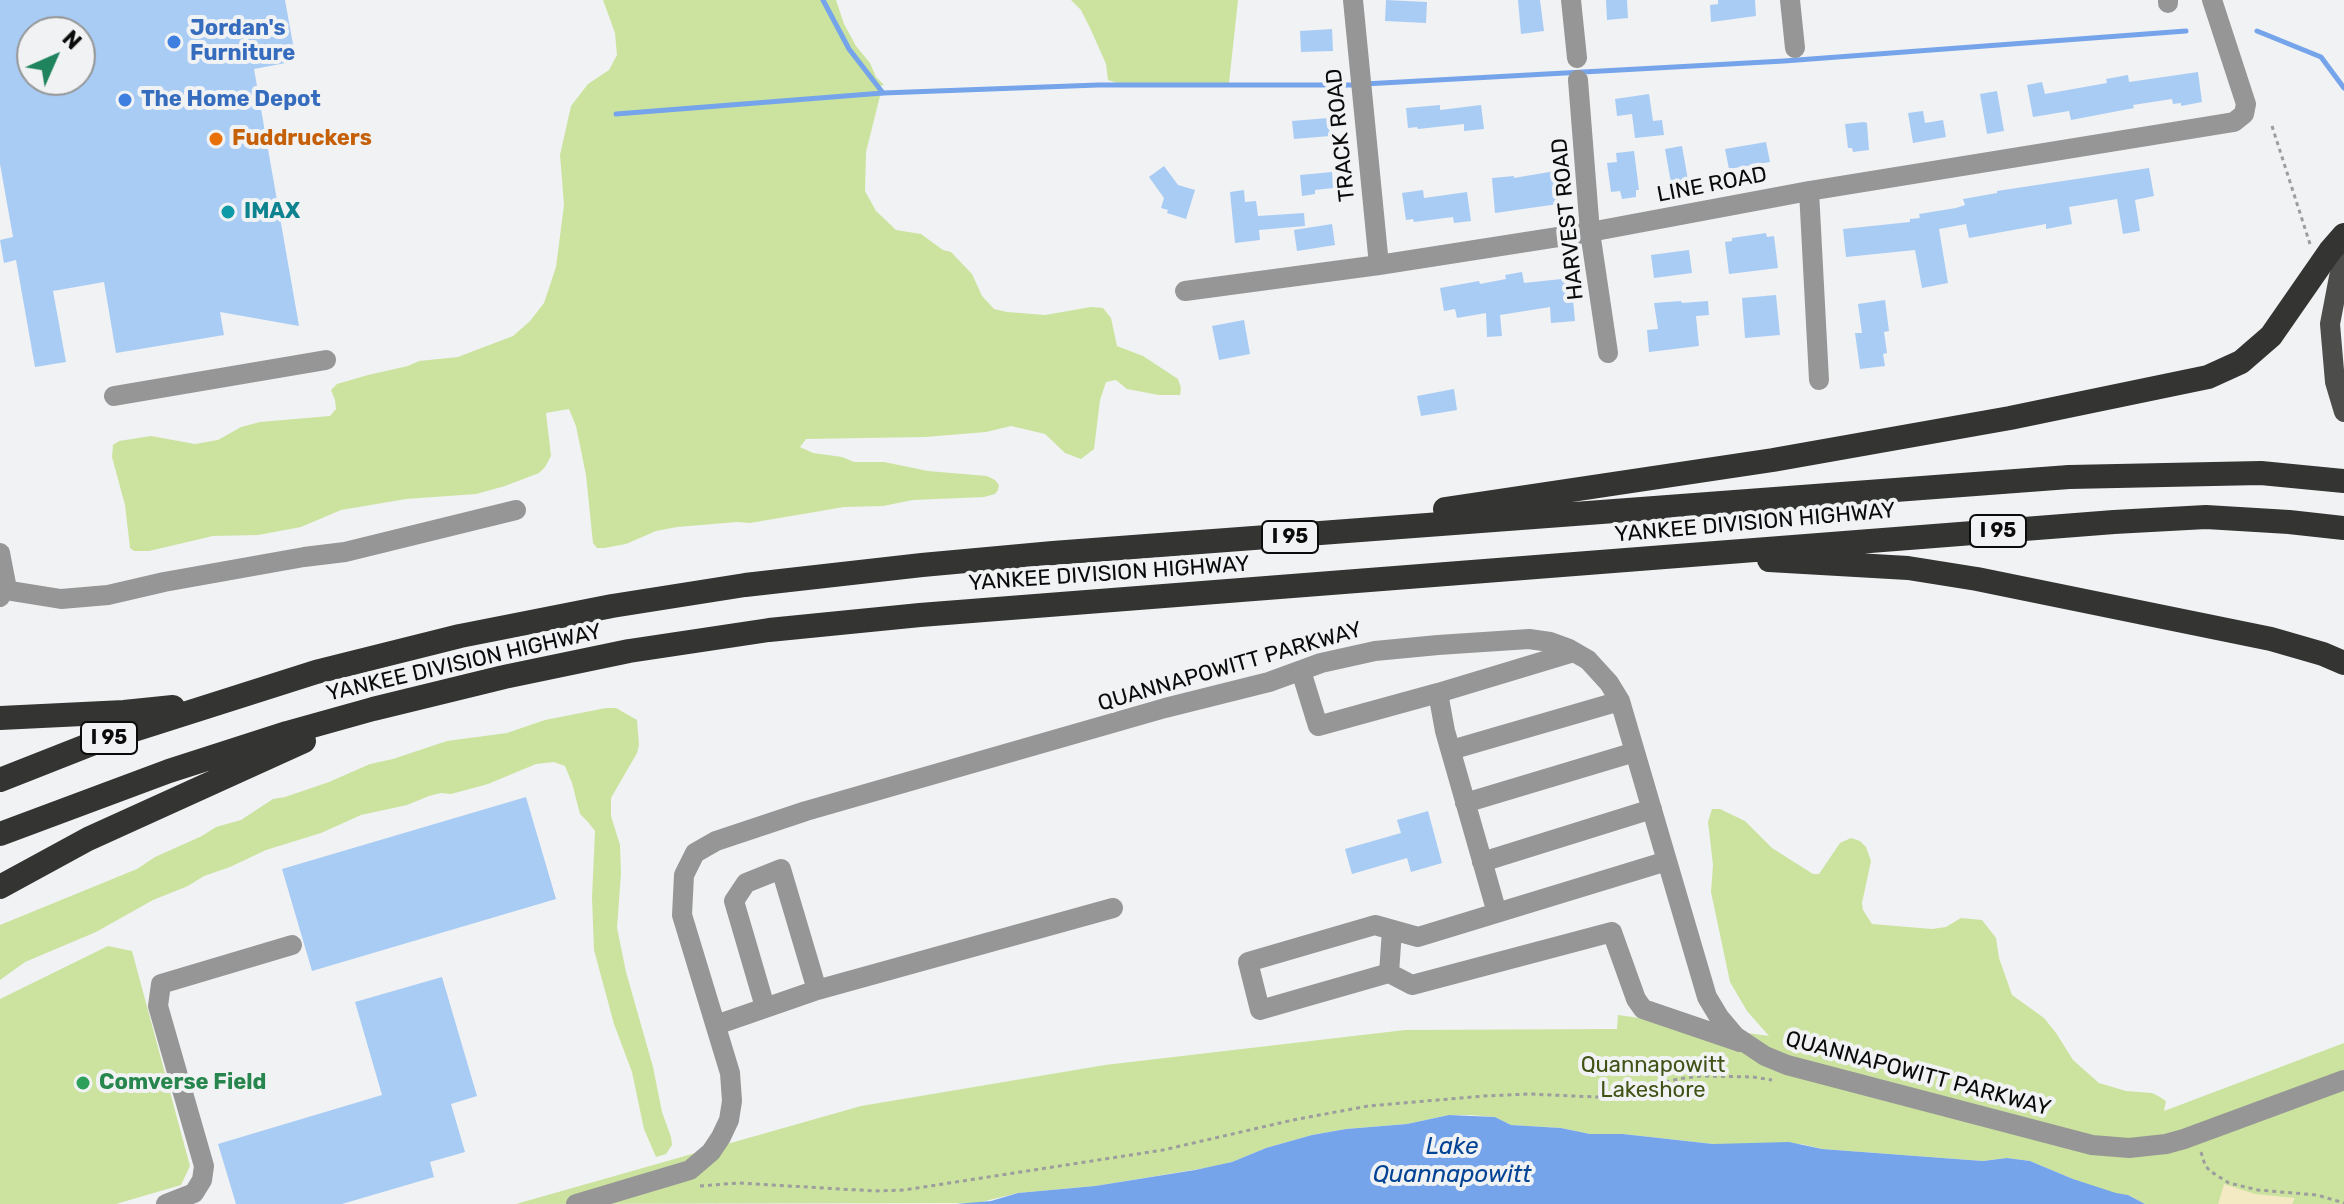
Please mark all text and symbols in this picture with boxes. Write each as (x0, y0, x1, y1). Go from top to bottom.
north arrow (16, 16, 96, 96)
place label: Jordan's Furniture (190, 16, 295, 68)
text: N (57, 25, 87, 55)
marker: Jordan's Furniture (165, 33, 183, 51)
street label: TRACK ROAD (1321, 67, 1361, 203)
place label: The Home Depot (141, 87, 321, 113)
marker: The Home Depot (116, 91, 134, 109)
place label: Fuddruckers (232, 126, 372, 152)
marker: Fuddruckers (207, 130, 225, 148)
street label: HARVEST ROAD (1546, 137, 1590, 301)
street label: LINE ROAD (1655, 161, 1769, 209)
place label: IMAX (244, 199, 300, 225)
marker: IMAX (219, 203, 237, 221)
street label: YANKEE DIVISION HIGHWAY (1614, 498, 1896, 548)
road number: I 95 (1970, 515, 2026, 547)
road number: I 95 (1262, 521, 1318, 553)
street label: YANKEE DIVISION HIGHWAY (968, 551, 1250, 597)
street label: QUANNAPOWITT PARKWAY (1095, 617, 1365, 717)
street label: YANKEE DIVISION HIGHWAY (324, 618, 604, 708)
road number: I 95 (81, 722, 137, 754)
street label: QUANNAPOWITT PARKWAY (1783, 1026, 2053, 1122)
park label: Quannapowitt Lakeshore (1581, 1053, 1725, 1104)
place label: Comverse Field (99, 1070, 266, 1096)
marker: Comverse Field (74, 1074, 92, 1092)
water label: Lake Quannapowitt (1372, 1133, 1532, 1189)

